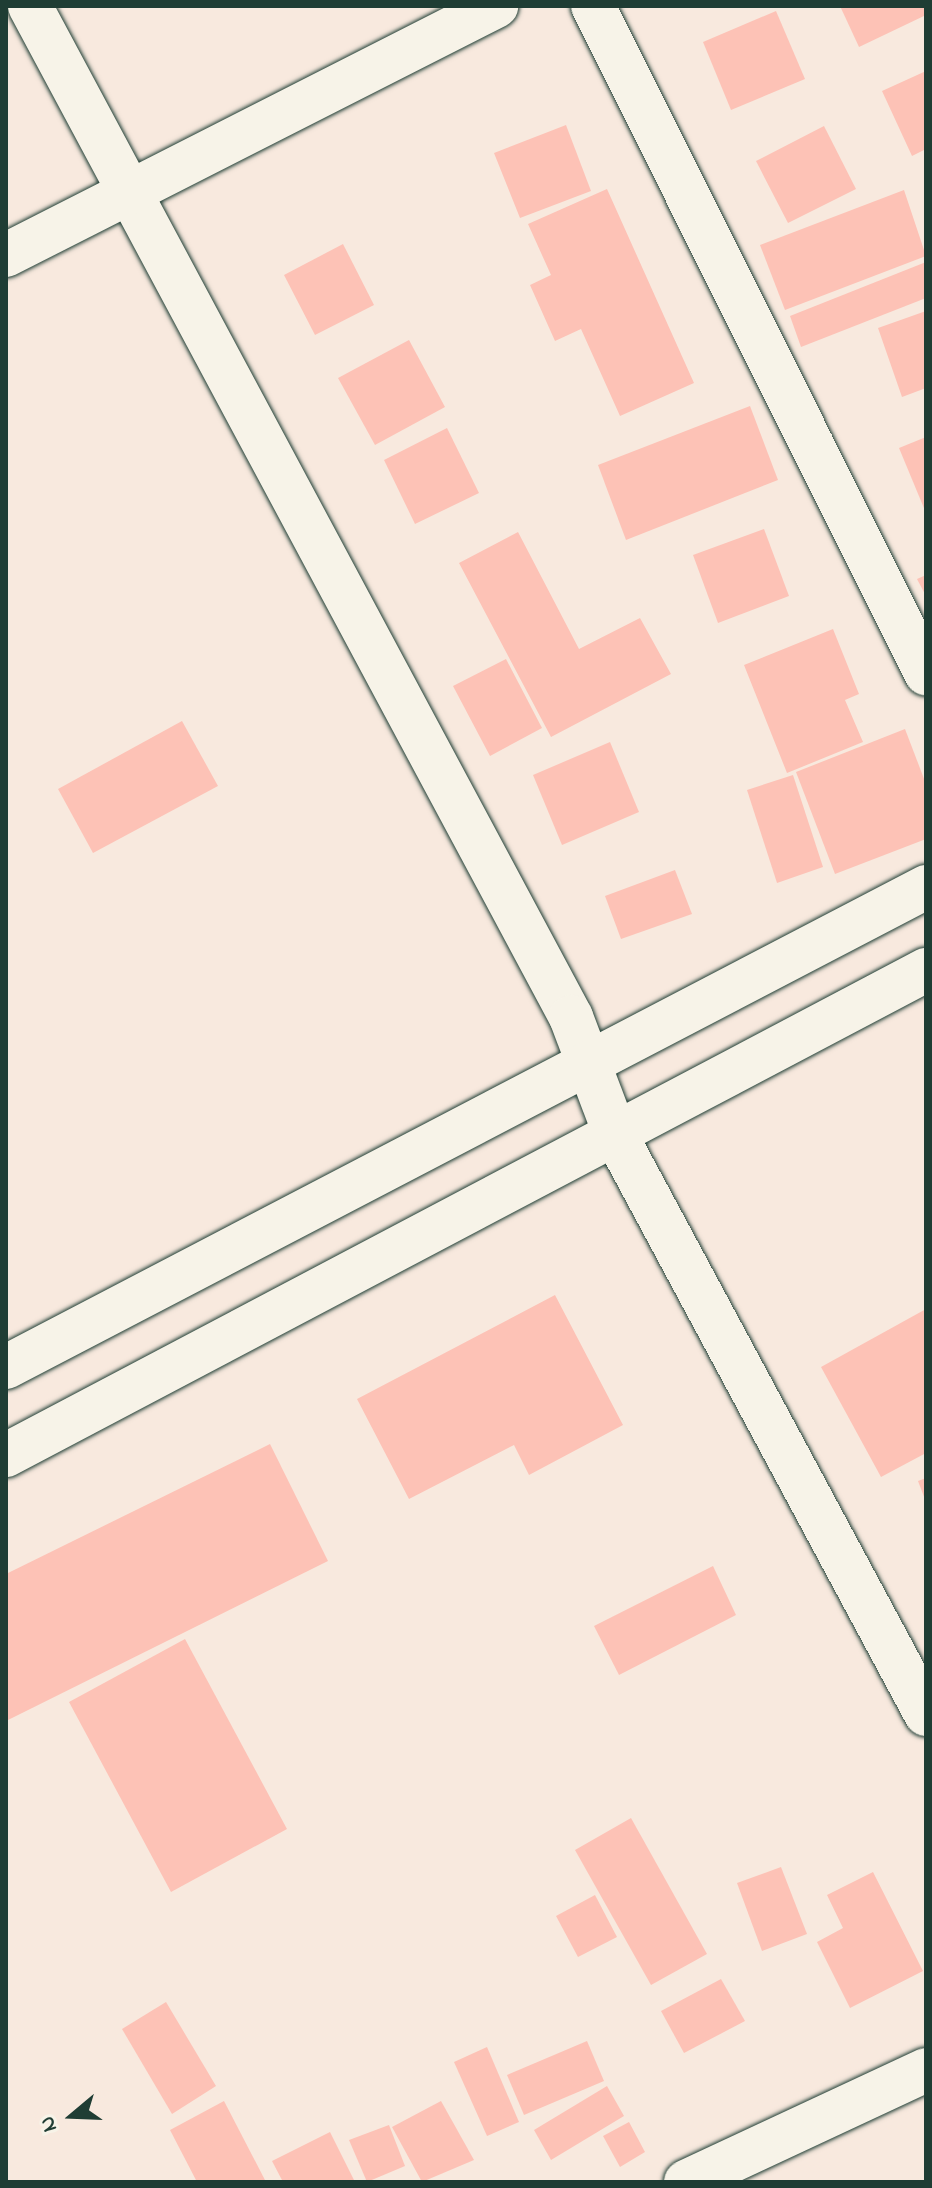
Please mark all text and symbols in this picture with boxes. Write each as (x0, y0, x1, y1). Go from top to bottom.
north arrow (32, 2076, 112, 2156)
text: N (32, 2112, 67, 2136)

